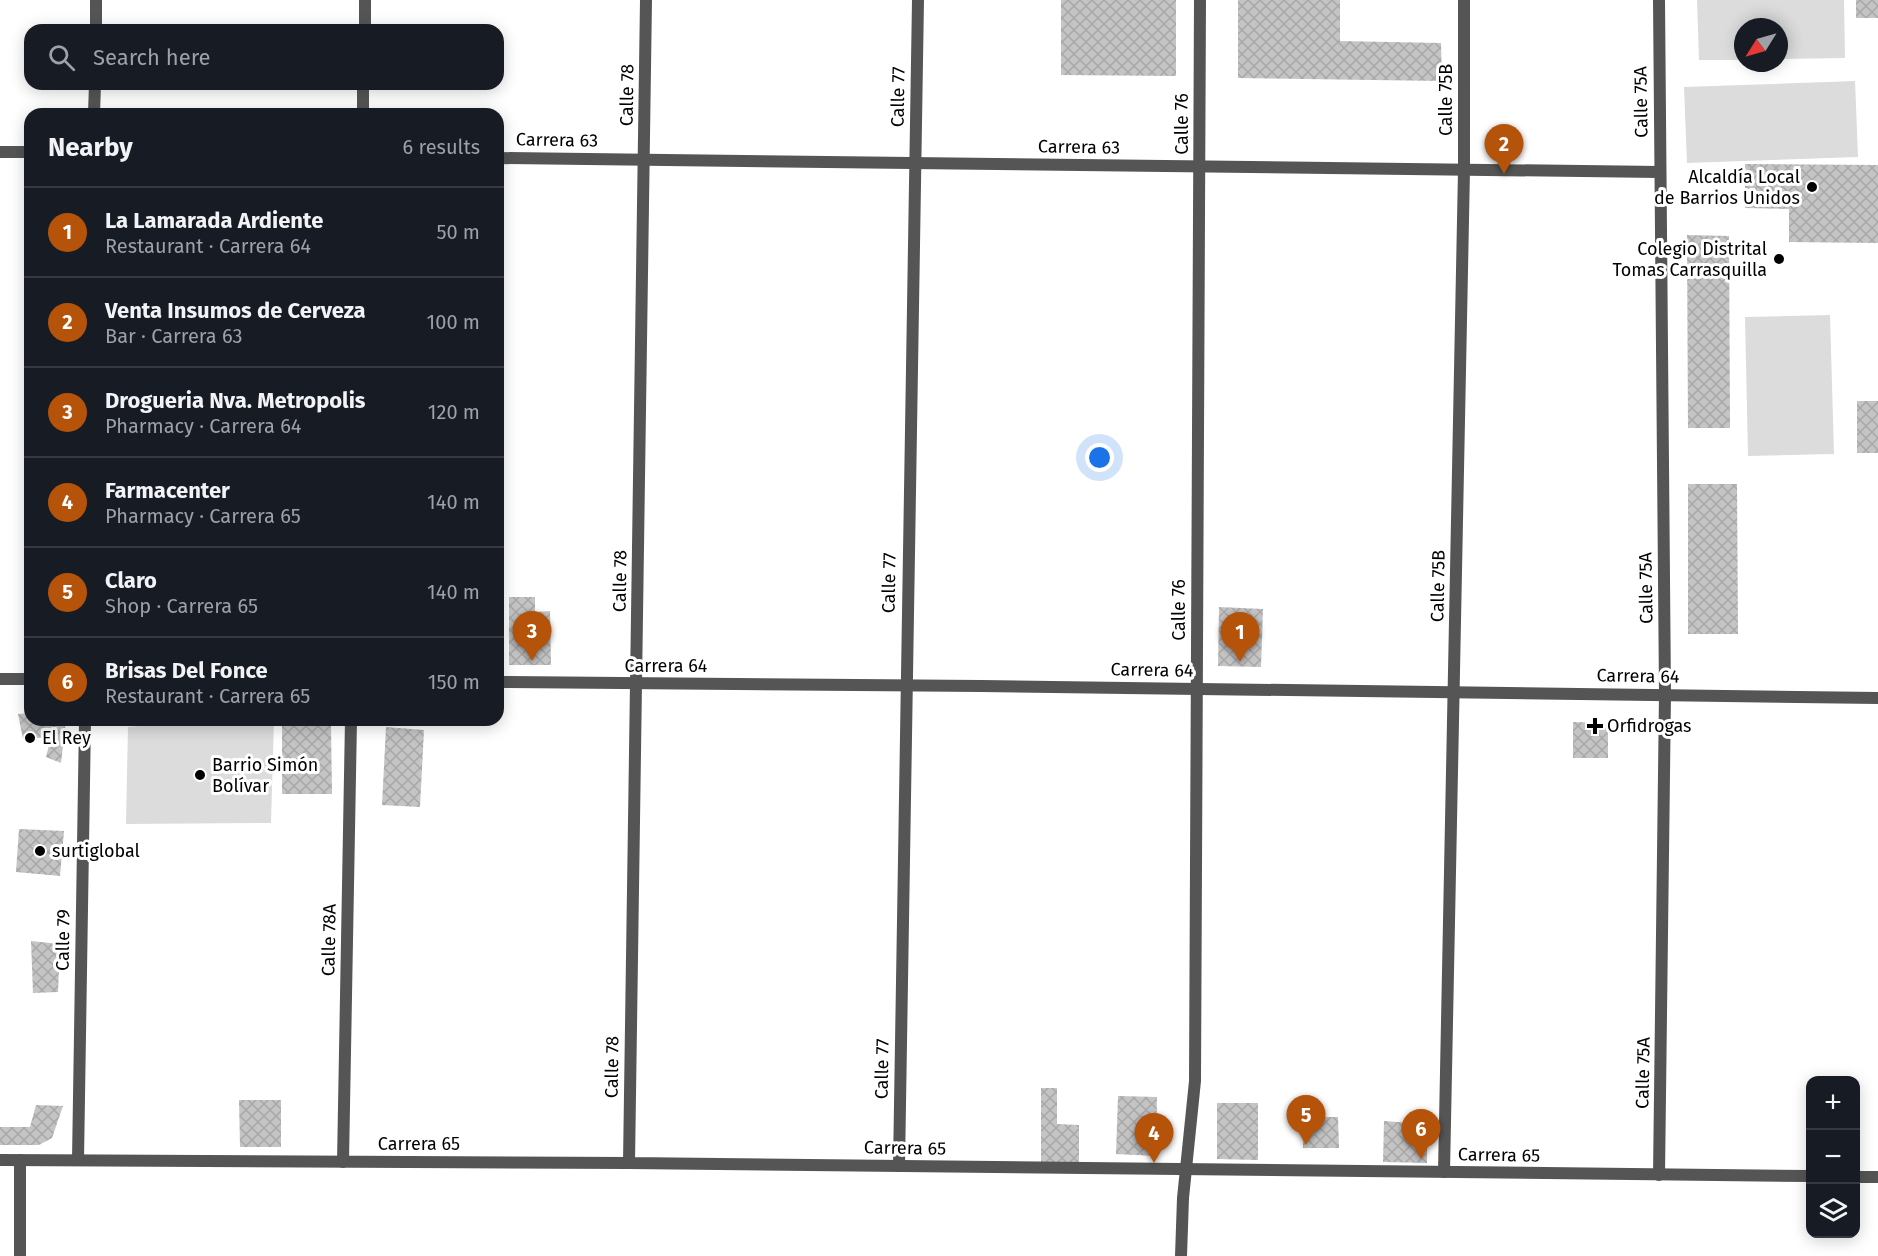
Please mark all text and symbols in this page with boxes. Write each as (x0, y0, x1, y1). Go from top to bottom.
north arrow (1734, 18, 1788, 72)
search box (24, 24, 504, 90)
icon: search (45, 41, 78, 74)
text: Search here (93, 44, 211, 71)
street label: Calle 78 (615, 64, 639, 126)
street label: Calle 75B (1435, 64, 1457, 136)
street label: Calle 75A (1629, 65, 1653, 138)
street label: Calle 77 (886, 67, 910, 127)
street label: Calle 76 (1171, 93, 1193, 155)
pin: 2 (1484, 124, 1524, 174)
street label: Carrera 63 (516, 128, 598, 152)
text: Nearby (48, 132, 133, 163)
text: 6 results (403, 135, 480, 159)
street label: Carrera 63 (1038, 135, 1120, 159)
place label: Alcaldía Local de Barrios Unidos (1654, 166, 1800, 209)
marker: Alcaldía Local de Barrios Unidos (1805, 180, 1819, 194)
text: La Lamarada Ardiente (105, 207, 323, 234)
text: 1 (63, 220, 72, 244)
text: 50 m (436, 220, 480, 244)
text: Restaurant · Carrera 64 (105, 234, 311, 258)
place label: Colegio Distrital Tomas Carrasquilla (1612, 238, 1767, 281)
marker: Colegio Distrital Tomas Carrasquilla (1772, 252, 1786, 266)
text: Venta Insumos de Cerveza (105, 297, 366, 324)
text: 2 (62, 310, 73, 334)
text: 100 m (427, 310, 480, 334)
text: Bar · Carrera 63 (105, 324, 242, 348)
text: Drogueria Nva. Metropolis (105, 387, 365, 414)
text: 3 (62, 400, 73, 424)
text: 120 m (428, 400, 480, 424)
text: Pharmacy · Carrera 64 (105, 414, 301, 438)
your location (1085, 443, 1114, 472)
text: Farmacenter (105, 477, 230, 504)
text: 4 (62, 490, 73, 514)
text: 140 m (427, 490, 480, 514)
text: Pharmacy · Carrera 65 (105, 504, 301, 528)
street label: Calle 78 (608, 550, 632, 612)
street label: Calle 75B (1426, 550, 1450, 622)
street label: Calle 75A (1634, 551, 1658, 624)
street label: Calle 77 (877, 553, 901, 613)
text: Claro (105, 567, 157, 594)
street label: Calle 76 (1168, 579, 1190, 641)
text: 5 (62, 580, 73, 604)
text: 140 m (427, 580, 480, 604)
text: Shop · Carrera 65 (105, 594, 258, 618)
pin: 3 (512, 612, 552, 661)
pin: 1 (1220, 612, 1260, 662)
street label: Carrera 64 (625, 655, 708, 677)
text: Brisas Del Fonce (105, 657, 268, 684)
street label: Carrera 64 (1110, 658, 1194, 682)
street label: Carrera 64 (1596, 664, 1680, 688)
text: 6 (62, 670, 73, 694)
text: 150 m (428, 670, 480, 694)
text: Restaurant · Carrera 65 (105, 684, 310, 708)
place label: Orfidrogas (1607, 715, 1691, 737)
marker: Orfidrogas (1588, 719, 1602, 733)
place label: El Rey (42, 727, 91, 749)
marker: El Rey (23, 731, 37, 745)
place label: Barrio Simón Bolívar (212, 754, 318, 797)
marker: Barrio Simón Bolívar (193, 768, 207, 782)
place label: surtiglobal (52, 840, 140, 862)
marker: surtiglobal (33, 844, 47, 858)
street label: Calle 78A (317, 903, 341, 976)
street label: Calle 79 (51, 909, 75, 971)
street label: Calle 78 (600, 1036, 624, 1098)
street label: Calle 75A (1631, 1036, 1655, 1109)
street label: Calle 77 (870, 1039, 894, 1099)
map controls (1806, 1076, 1860, 1238)
button: + (1806, 1076, 1860, 1130)
pin: 5 (1286, 1096, 1326, 1145)
pin: 6 (1402, 1110, 1440, 1159)
pin: 4 (1134, 1114, 1174, 1163)
button: − (1806, 1130, 1860, 1184)
street label: Carrera 65 (378, 1133, 460, 1155)
street label: Carrera 65 (864, 1136, 946, 1160)
street label: Carrera 65 (1458, 1143, 1540, 1167)
button: layers (1806, 1184, 1860, 1238)

